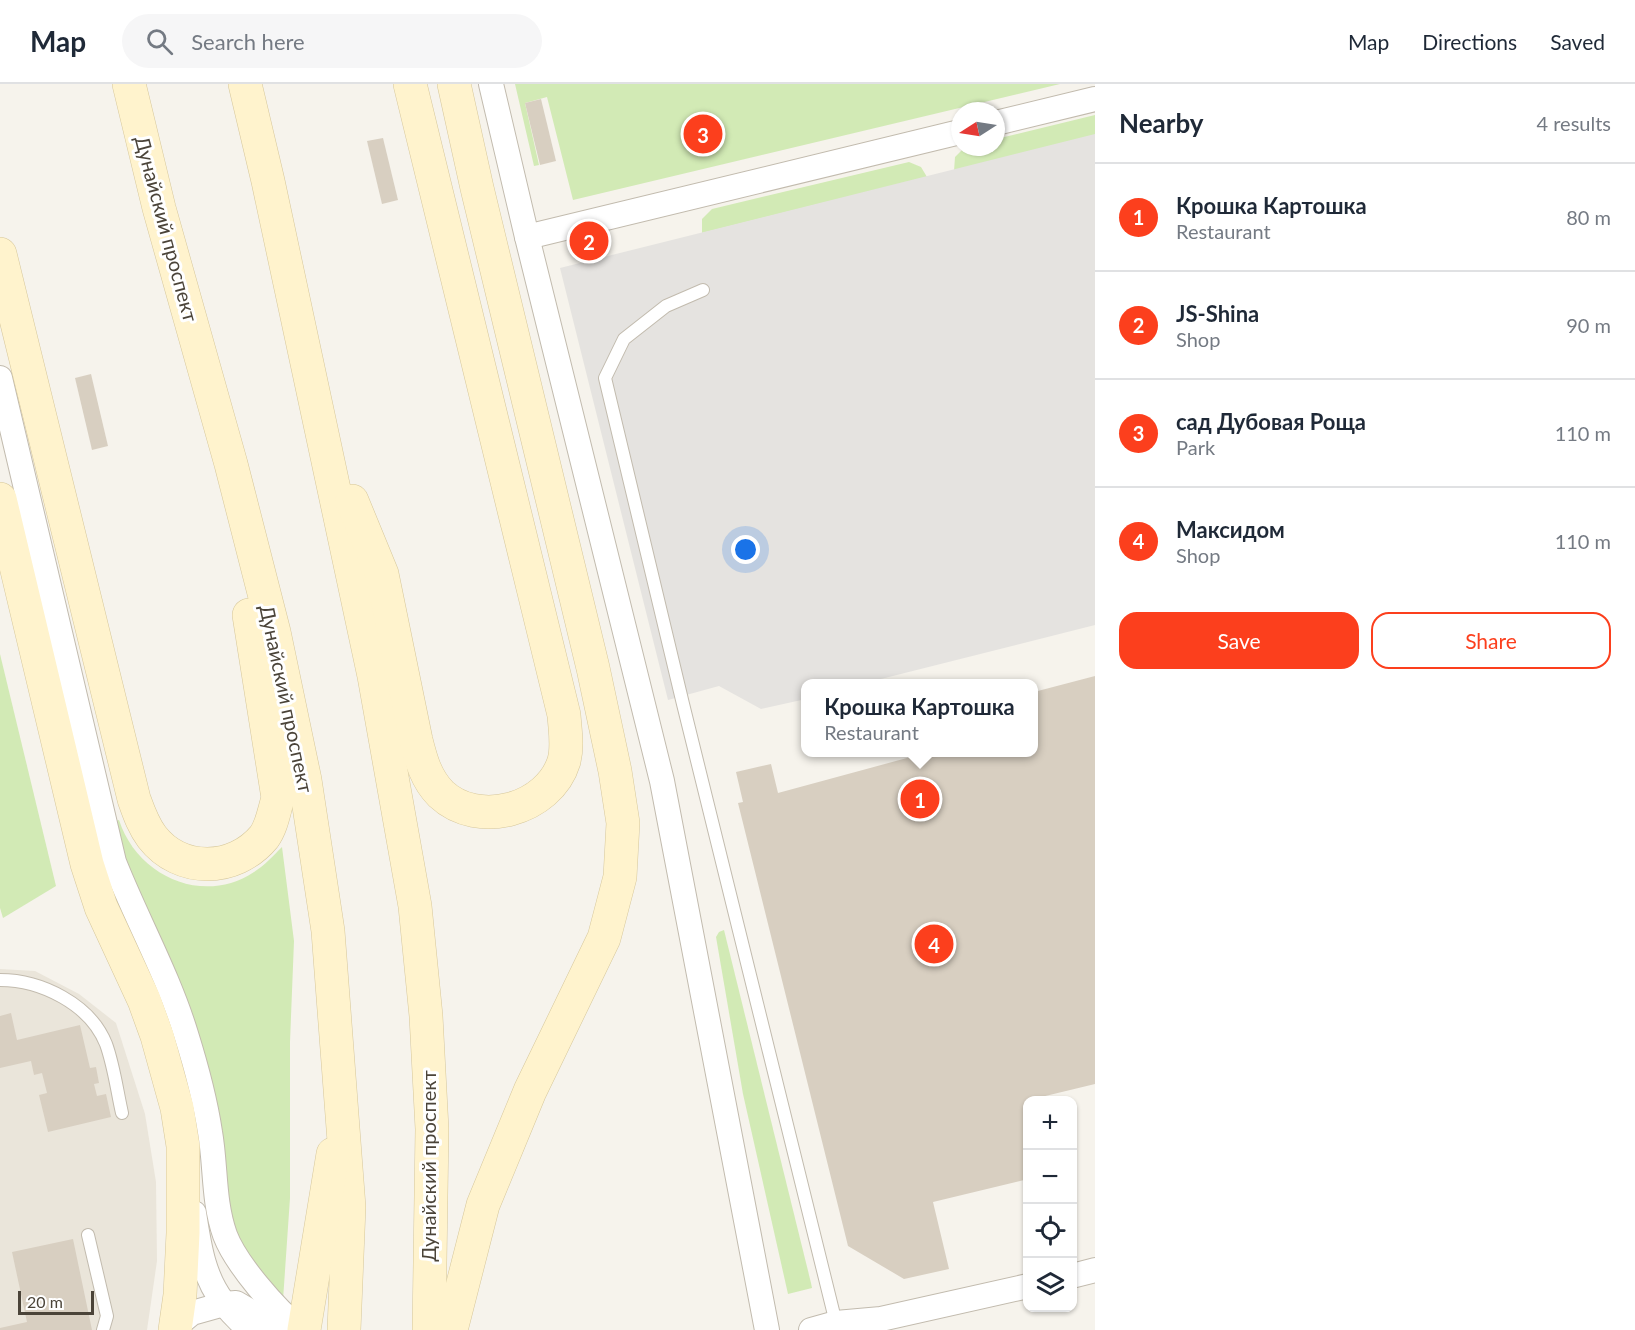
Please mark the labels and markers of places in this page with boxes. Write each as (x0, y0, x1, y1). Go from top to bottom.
pin: 3 (684, 112, 722, 156)
pin: 2 (570, 218, 608, 264)
pin: 1 (900, 776, 940, 822)
pin: 4 (914, 922, 954, 966)

